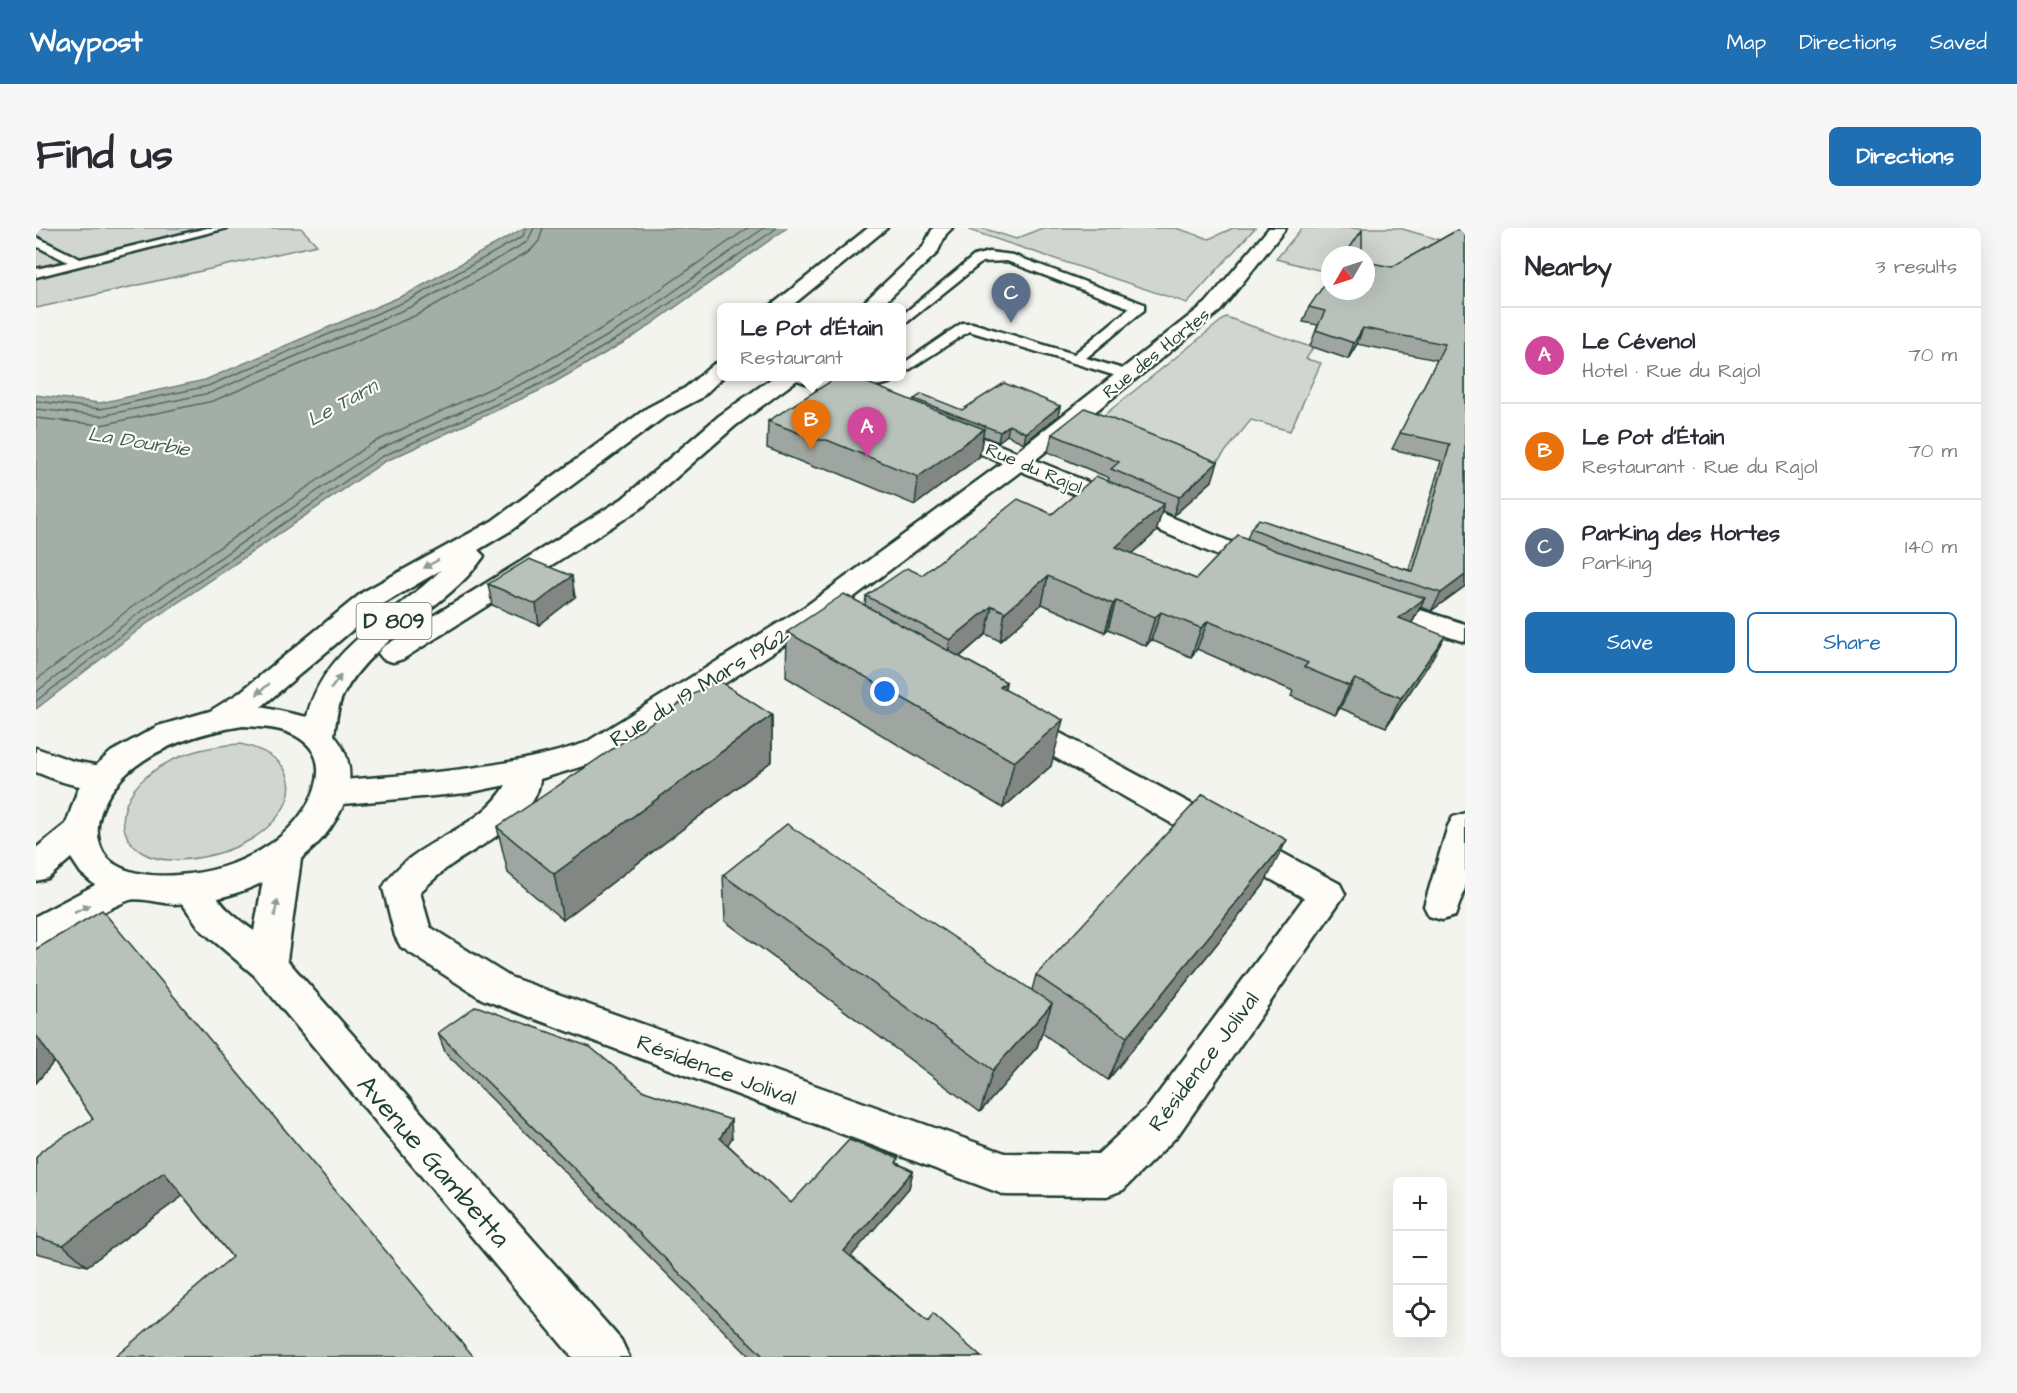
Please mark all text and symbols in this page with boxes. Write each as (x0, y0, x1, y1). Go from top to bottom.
text: Waypost (30, 23, 143, 62)
text: Map (1726, 28, 1766, 57)
text: Directions (1799, 28, 1897, 57)
text: Saved (1930, 28, 1987, 57)
text: Find us (36, 127, 173, 185)
button: Directions (1829, 127, 1981, 186)
north arrow (1321, 246, 1375, 300)
text: Nearby (1525, 249, 1612, 285)
text: 3 results (1875, 253, 1957, 281)
pin: C (992, 274, 1030, 323)
street label: Rue des Hortes (1097, 302, 1215, 404)
popup (717, 303, 906, 381)
text: Le Pot d'Étain (740, 313, 883, 344)
text: Le Cévenol (1582, 326, 1696, 357)
text: A (1538, 341, 1551, 369)
text: 70 m (1909, 341, 1957, 369)
text: Restaurant (740, 344, 843, 372)
text: Hotel · Rue du Rajol (1582, 357, 1760, 385)
water label: Le Tarn (302, 371, 384, 434)
pin: B (792, 400, 830, 450)
pin: A (848, 408, 886, 457)
water label: La Dourbie (86, 420, 193, 464)
text: Le Pot d'Étain (1582, 422, 1724, 453)
street label: Rue du Rajol (982, 437, 1086, 500)
text: B (1537, 437, 1552, 465)
text: 70 m (1909, 437, 1957, 465)
text: Restaurant · Rue du Rajol (1582, 453, 1818, 481)
text: Parking des Hortes (1582, 518, 1780, 549)
text: C (1537, 533, 1552, 561)
text: 140 m (1905, 533, 1957, 561)
text: Parking (1582, 549, 1652, 577)
one-way arrow (422, 559, 439, 569)
road number: D 809 (356, 603, 431, 639)
button: Save (1525, 612, 1735, 673)
button: Share (1747, 612, 1957, 673)
street label: Rue du 19 Mars 1962 (604, 619, 796, 755)
one-way arrow (330, 675, 342, 691)
your location (870, 677, 899, 706)
one-way arrow (256, 682, 271, 695)
one-way arrow (272, 898, 281, 917)
one-way arrow (74, 904, 91, 914)
street label: Résidence Jolival (1141, 986, 1267, 1138)
street label: Résidence Jolival (632, 1027, 801, 1114)
street label: Avenue Gambetta (348, 1067, 519, 1256)
map controls (1393, 1177, 1447, 1339)
button: + (1393, 1177, 1447, 1231)
button: − (1393, 1231, 1447, 1285)
button: locate (1393, 1285, 1447, 1339)

